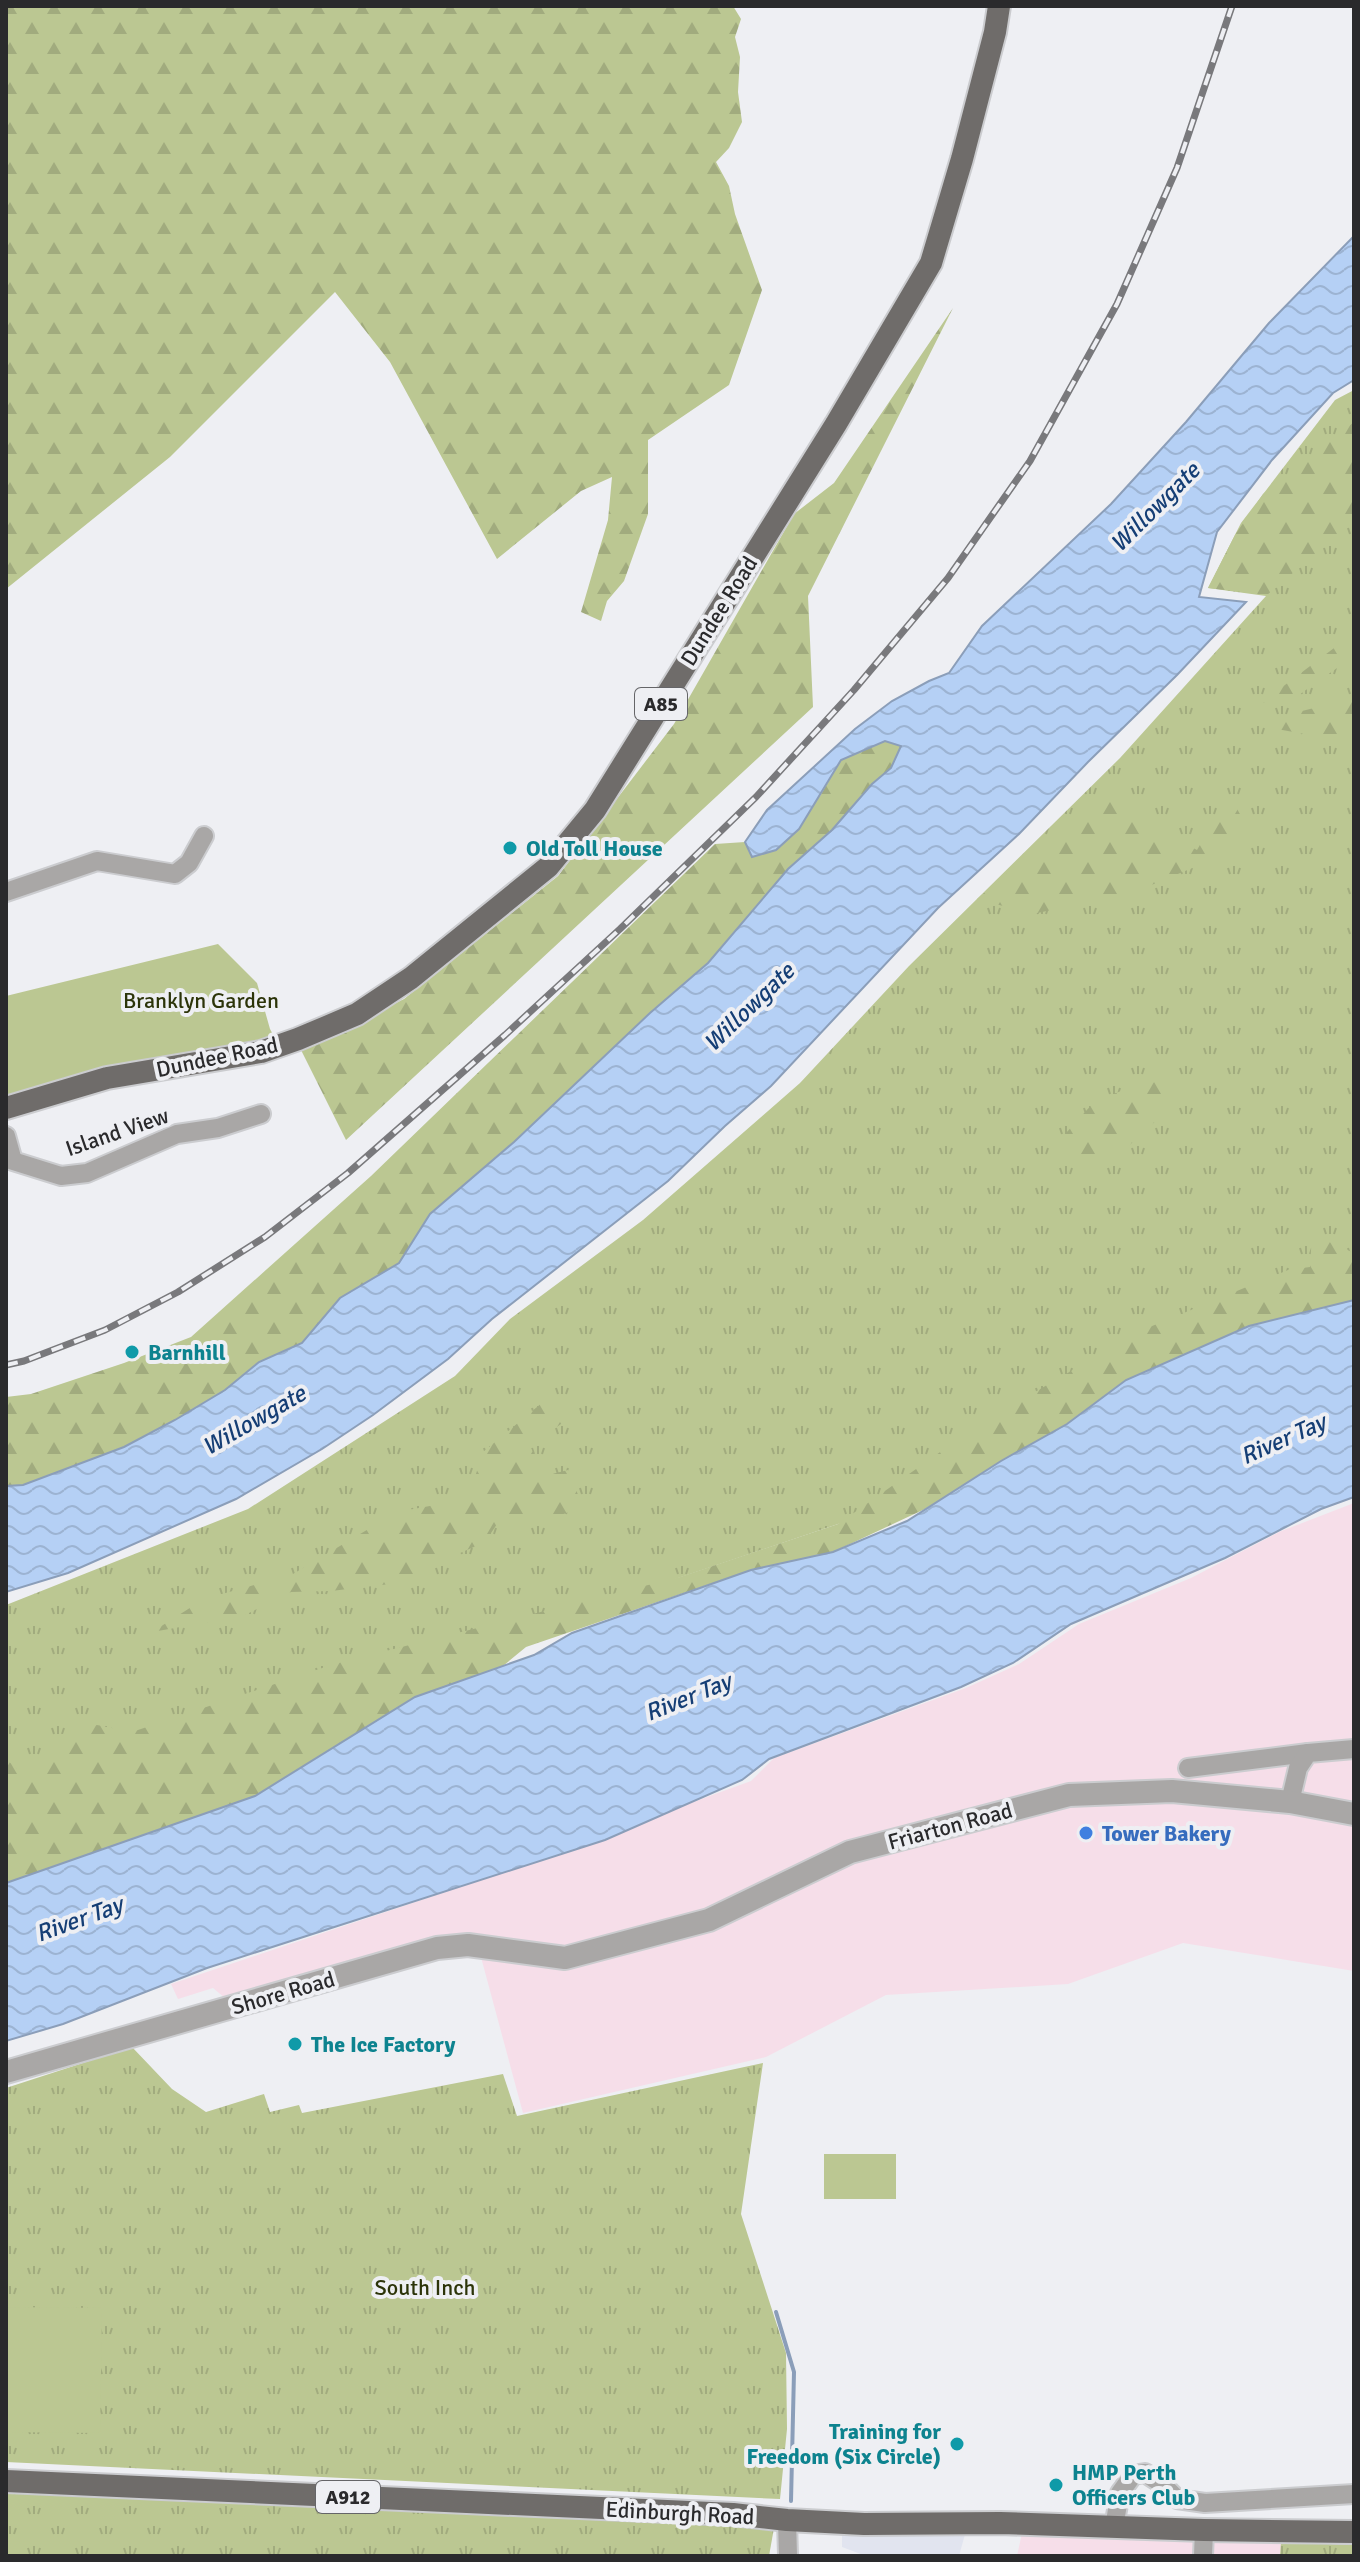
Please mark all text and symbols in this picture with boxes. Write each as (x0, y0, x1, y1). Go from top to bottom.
water label: Willowgate (1104, 455, 1207, 558)
street label: Dundee Road (675, 551, 763, 671)
road number: A85 (635, 688, 687, 720)
place label: Old Toll House (526, 835, 663, 862)
marker: Old Toll House (501, 839, 519, 857)
water label: Willowgate (697, 956, 801, 1058)
park label: Branklyn Garden (123, 987, 279, 1014)
street label: Dundee Road (154, 1031, 280, 1083)
street label: Island View (62, 1102, 172, 1162)
place label: Barnhill (148, 1339, 226, 1366)
marker: Barnhill (123, 1343, 141, 1361)
water label: Willowgate (197, 1378, 312, 1462)
water label: River Tay (1236, 1406, 1333, 1471)
water label: River Tay (640, 1665, 738, 1728)
street label: Friarton Road (885, 1796, 1015, 1856)
place label: Tower Bakery (1102, 1820, 1231, 1847)
marker: Tower Bakery (1077, 1824, 1095, 1842)
water label: River Tay (31, 1888, 129, 1949)
street label: Shore Road (228, 1965, 338, 2021)
place label: The Ice Factory (311, 2031, 455, 2058)
marker: The Ice Factory (286, 2035, 304, 2053)
park label: South Inch (374, 2274, 476, 2301)
place label: Training for Freedom (Six Circle) (746, 2418, 941, 2470)
marker: Training for Freedom (Six Circle) (948, 2435, 966, 2453)
place label: HMP Perth Officers Club (1072, 2459, 1196, 2511)
marker: HMP Perth Officers Club (1047, 2476, 1065, 2494)
road number: A912 (316, 2481, 380, 2513)
street label: Edinburgh Road (605, 2496, 755, 2530)

